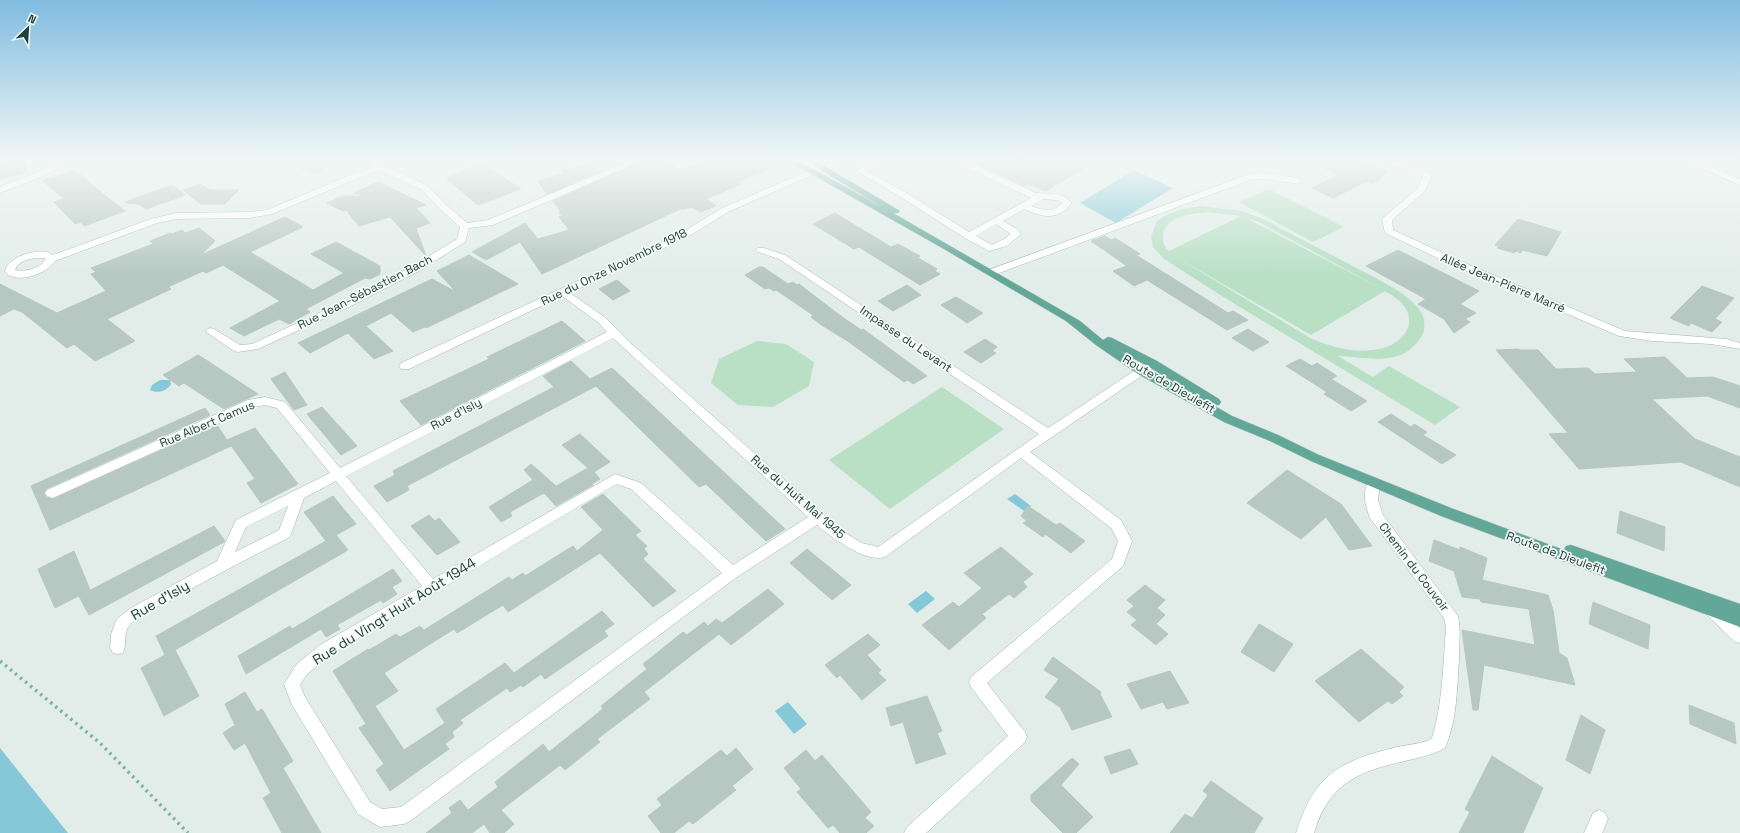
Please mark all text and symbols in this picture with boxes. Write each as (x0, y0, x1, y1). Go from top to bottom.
north arrow (8, 8, 48, 48)
text: N (26, 11, 39, 27)
street label: Rue du Onze Novembre 1918 (538, 225, 690, 309)
street label: Allée Jean-Pierre Marré (1438, 249, 1568, 317)
street label: Rue Jean-Sébastien Bach (295, 251, 435, 333)
street label: Impasse du Levant (857, 302, 955, 376)
street label: Route de Dieulefit (1120, 351, 1218, 417)
street label: Rue d'Isly (428, 394, 484, 434)
street label: Rue Albert Camus (157, 397, 257, 451)
street label: Rue du Huit Mai 1945 (747, 451, 849, 543)
street label: Chemin du Couvoir (1375, 519, 1453, 615)
street label: Route de Dieulefit (1504, 528, 1608, 578)
street label: Rue du Vingt Huit Août 1944 (309, 553, 479, 669)
street label: Rue d'Isly (128, 576, 192, 624)

